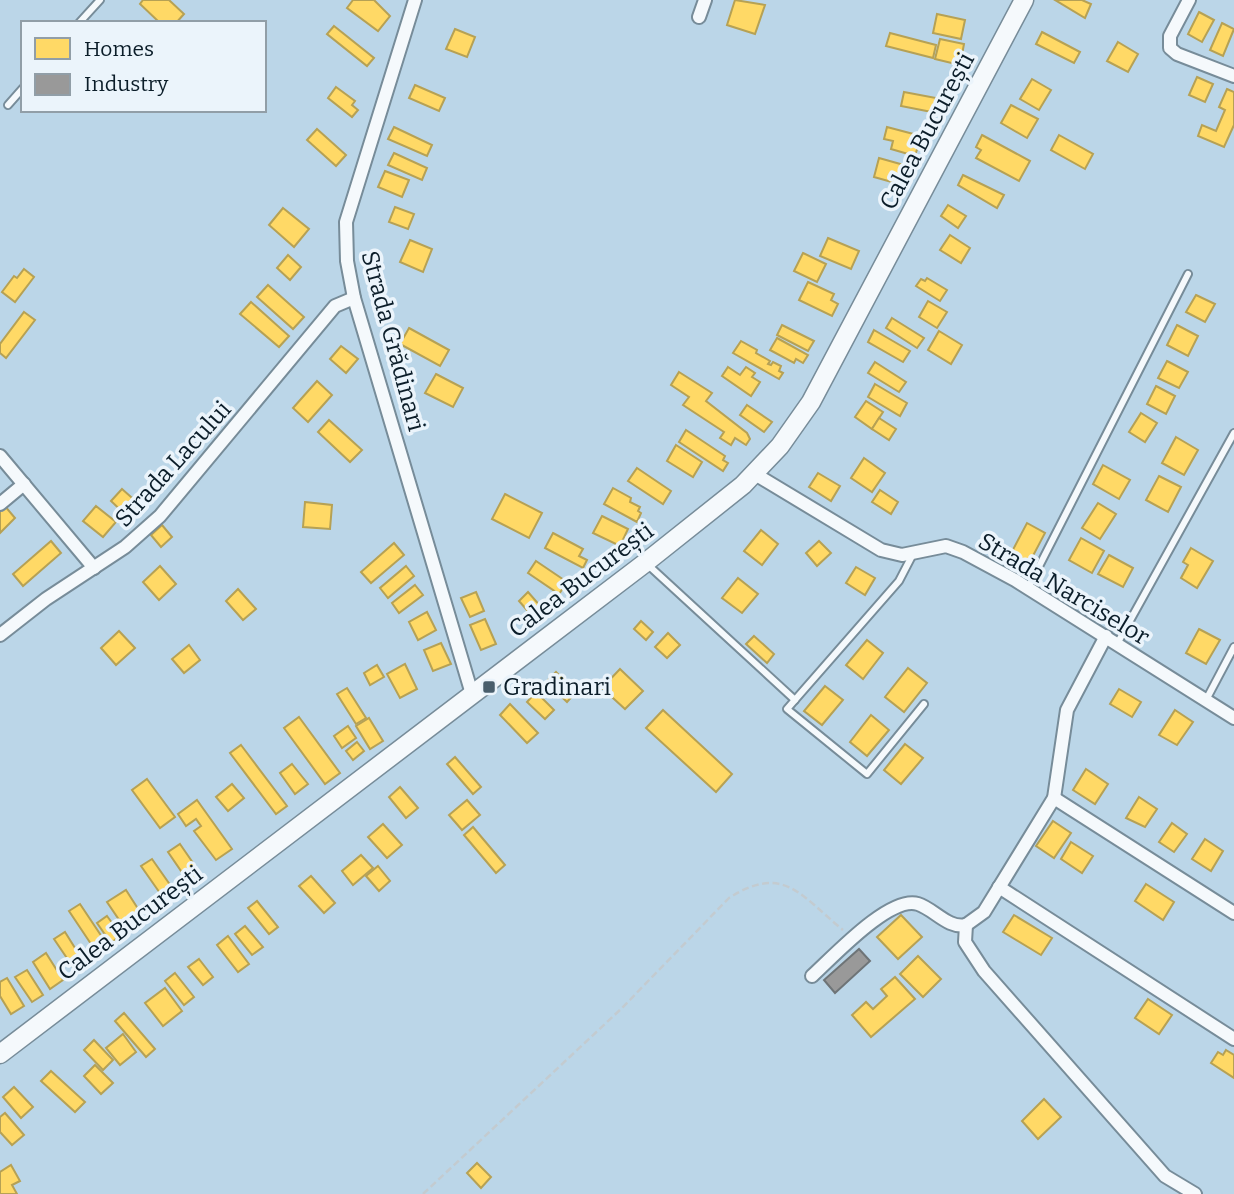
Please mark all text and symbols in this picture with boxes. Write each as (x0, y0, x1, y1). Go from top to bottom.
legend (21, 21, 266, 112)
text: Homes (84, 36, 154, 62)
street label: Calea București (874, 48, 981, 215)
text: Industry (84, 71, 169, 97)
street label: Strada Grădinari (355, 248, 431, 434)
street label: Strada Lacului (109, 395, 237, 533)
street label: Calea București (503, 517, 659, 644)
street label: Strada Narciselor (973, 527, 1155, 651)
place label: Gradinari (503, 673, 611, 701)
marker: Gradinari (481, 679, 497, 695)
street label: Calea București (52, 860, 208, 987)

